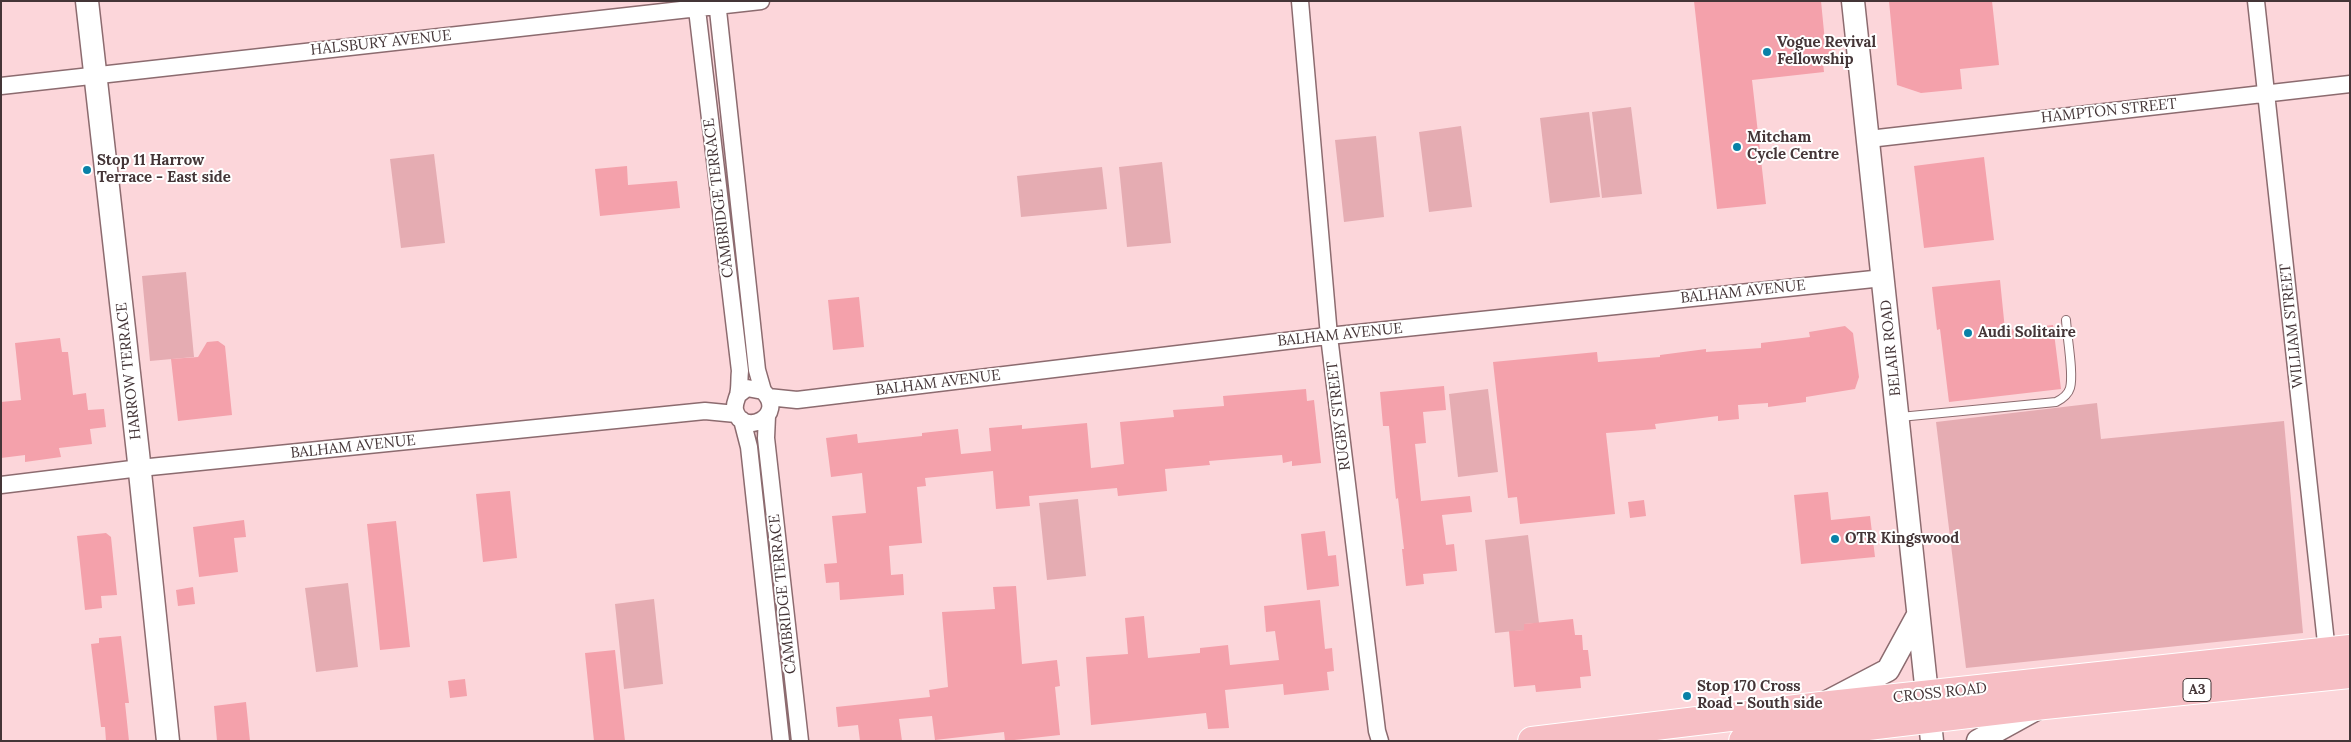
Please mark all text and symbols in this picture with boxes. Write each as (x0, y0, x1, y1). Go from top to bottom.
street label: HALSBURY AVENUE (310, 27, 452, 59)
place label: Vogue Revival Fellowship (1777, 34, 1876, 69)
marker: Vogue Revival Fellowship (1761, 46, 1773, 58)
street label: HAMPTON STREET (2040, 95, 2178, 127)
street label: CAMBRIDGE TERRACE (700, 117, 738, 279)
place label: Mitcham Cycle Centre (1747, 129, 1839, 164)
marker: Mitcham Cycle Centre (1731, 141, 1743, 153)
place label: Stop 11 Harrow Terrace - East side (97, 152, 231, 187)
marker: Stop 11 Harrow Terrace - East side (81, 164, 93, 176)
street label: WILLIAM STREET (2277, 263, 2307, 389)
street label: BALHAM AVENUE (1680, 276, 1806, 308)
street label: BELAIR ROAD (1877, 299, 1905, 397)
street label: HARROW TERRACE (113, 301, 145, 441)
street label: BALHAM AVENUE (1277, 319, 1403, 351)
place label: Audi Solitaire (1978, 324, 2076, 342)
marker: Audi Solitaire (1962, 327, 1974, 339)
street label: RUGBY STREET (1323, 360, 1355, 472)
street label: BALHAM AVENUE (875, 366, 1001, 400)
street label: BALHAM AVENUE (290, 431, 416, 463)
street label: CAMBRIDGE TERRACE (766, 513, 800, 675)
place label: OTR Kingswood (1845, 530, 1959, 548)
marker: OTR Kingswood (1829, 533, 1841, 545)
place label: Stop 170 Cross Road - South side (1697, 678, 1823, 713)
road number: A3 (2183, 678, 2211, 702)
street label: CROSS ROAD (1892, 679, 1988, 707)
marker: Stop 170 Cross Road - South side (1681, 690, 1693, 702)

